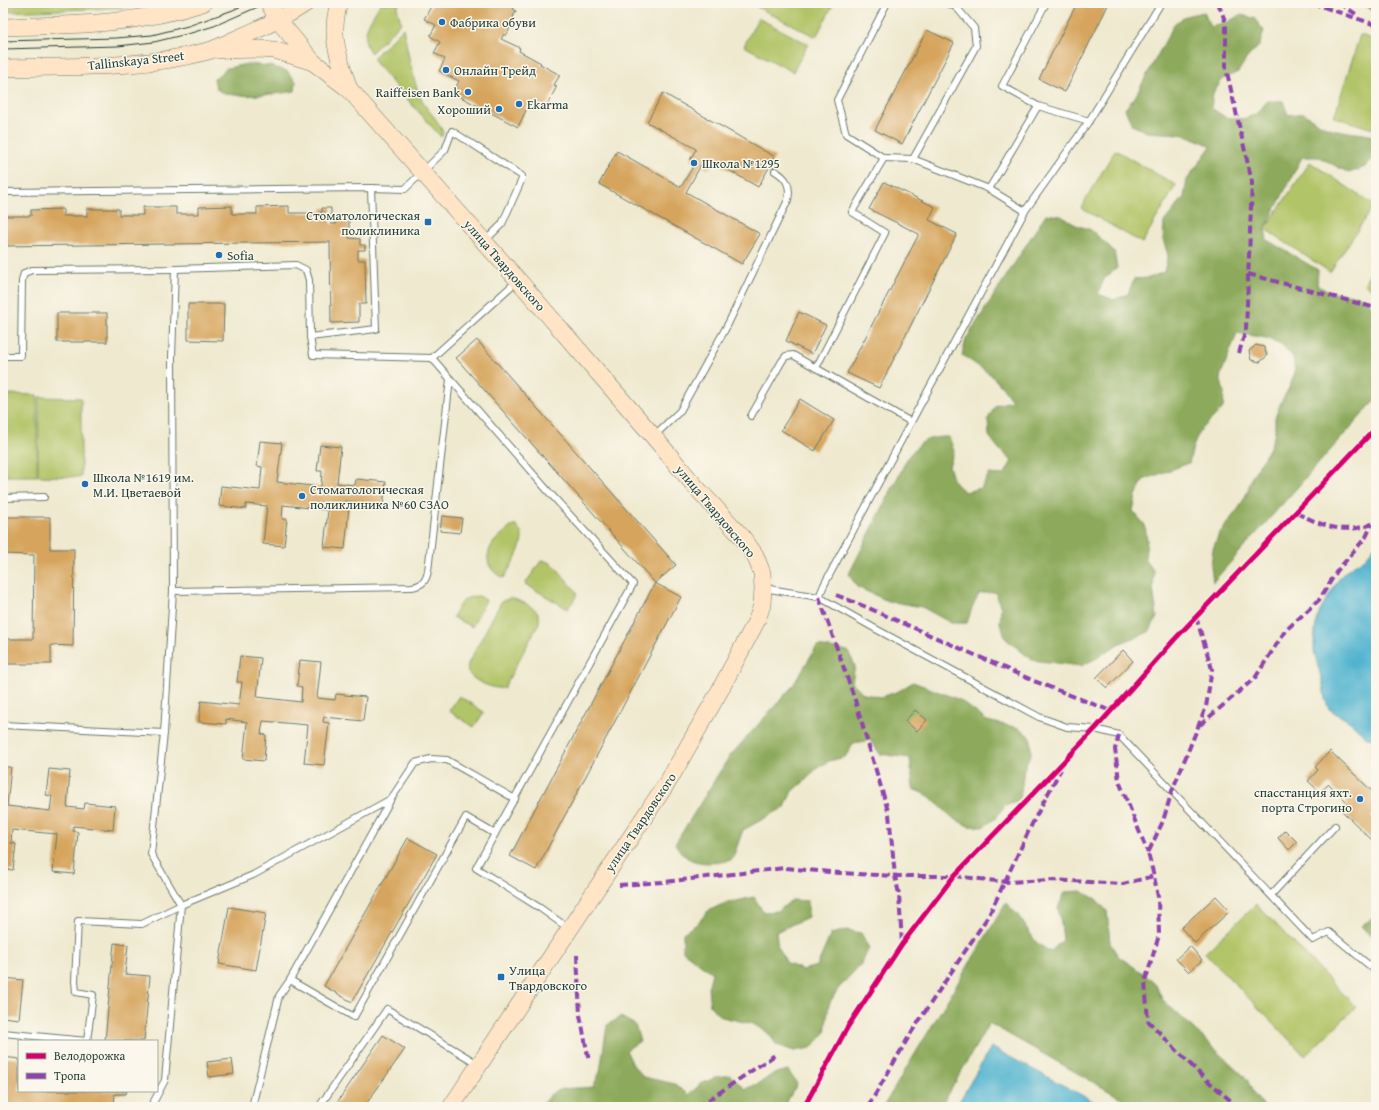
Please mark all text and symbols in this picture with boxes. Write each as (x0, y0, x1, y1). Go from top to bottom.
place label: Фабрика обуви (450, 13, 536, 32)
marker: Фабрика обуви (437, 17, 447, 27)
street label: Tallinskaya Street (87, 46, 186, 75)
place label: Онлайн Трейд (454, 61, 536, 80)
marker: Онлайн Трейд (441, 65, 451, 75)
place label: Raiffeisen Bank (376, 83, 460, 102)
marker: Raiffeisen Bank (463, 87, 473, 97)
place label: Ekarma (527, 95, 569, 114)
marker: Ekarma (514, 99, 524, 109)
place label: Хороший (437, 100, 491, 119)
marker: Хороший (494, 104, 504, 114)
place label: Школа №1295 (702, 154, 780, 173)
marker: Школа №1295 (689, 158, 699, 168)
place label: Стоматологическая поликлиника (306, 206, 421, 240)
street label: улица Твардовского (459, 215, 550, 316)
marker: Стоматологическая поликлиника (423, 217, 433, 227)
place label: Sofia (227, 246, 255, 265)
marker: Sofia (214, 250, 224, 260)
street label: улица Твардовского (670, 460, 760, 562)
place label: Школа №1619 им. М.И. Цветаевой (93, 468, 194, 502)
marker: Школа №1619 им. М.И. Цветаевой (80, 479, 90, 489)
place label: Стоматологическая поликлиника №60 СЗАО (310, 480, 449, 514)
marker: Стоматологическая поликлиника №60 СЗАО (297, 491, 307, 501)
street label: улица Твардовского (600, 769, 681, 877)
place label: спасстанция яхт. порта Строгино (1254, 783, 1352, 817)
marker: спасстанция яхт. порта Строгино (1355, 794, 1365, 804)
place label: Улица Твардовского (509, 961, 588, 995)
marker: Улица Твардовского (496, 972, 506, 982)
legend (18, 1040, 158, 1092)
text: Велодорожка (54, 1047, 125, 1064)
text: Тропа (54, 1067, 86, 1084)

